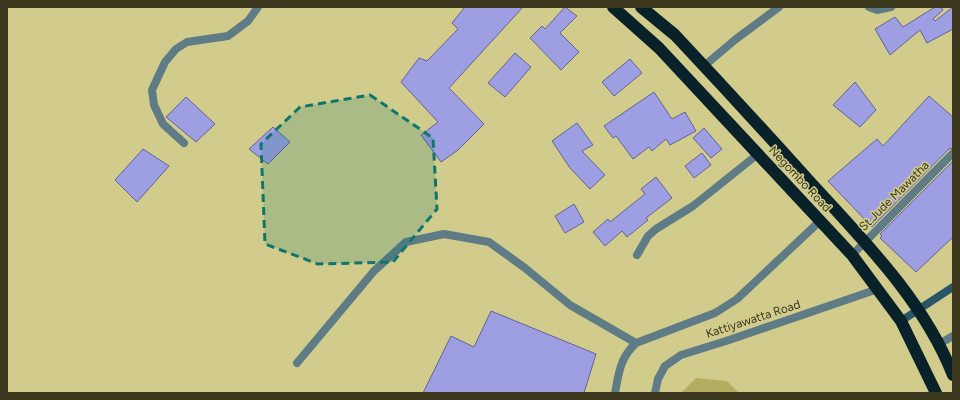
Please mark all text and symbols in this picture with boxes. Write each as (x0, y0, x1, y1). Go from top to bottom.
street label: Negombo Road (766, 143, 834, 215)
street label: St.Jude Mawatha (856, 158, 932, 234)
street label: Kattiyawatta Road (704, 297, 802, 341)

